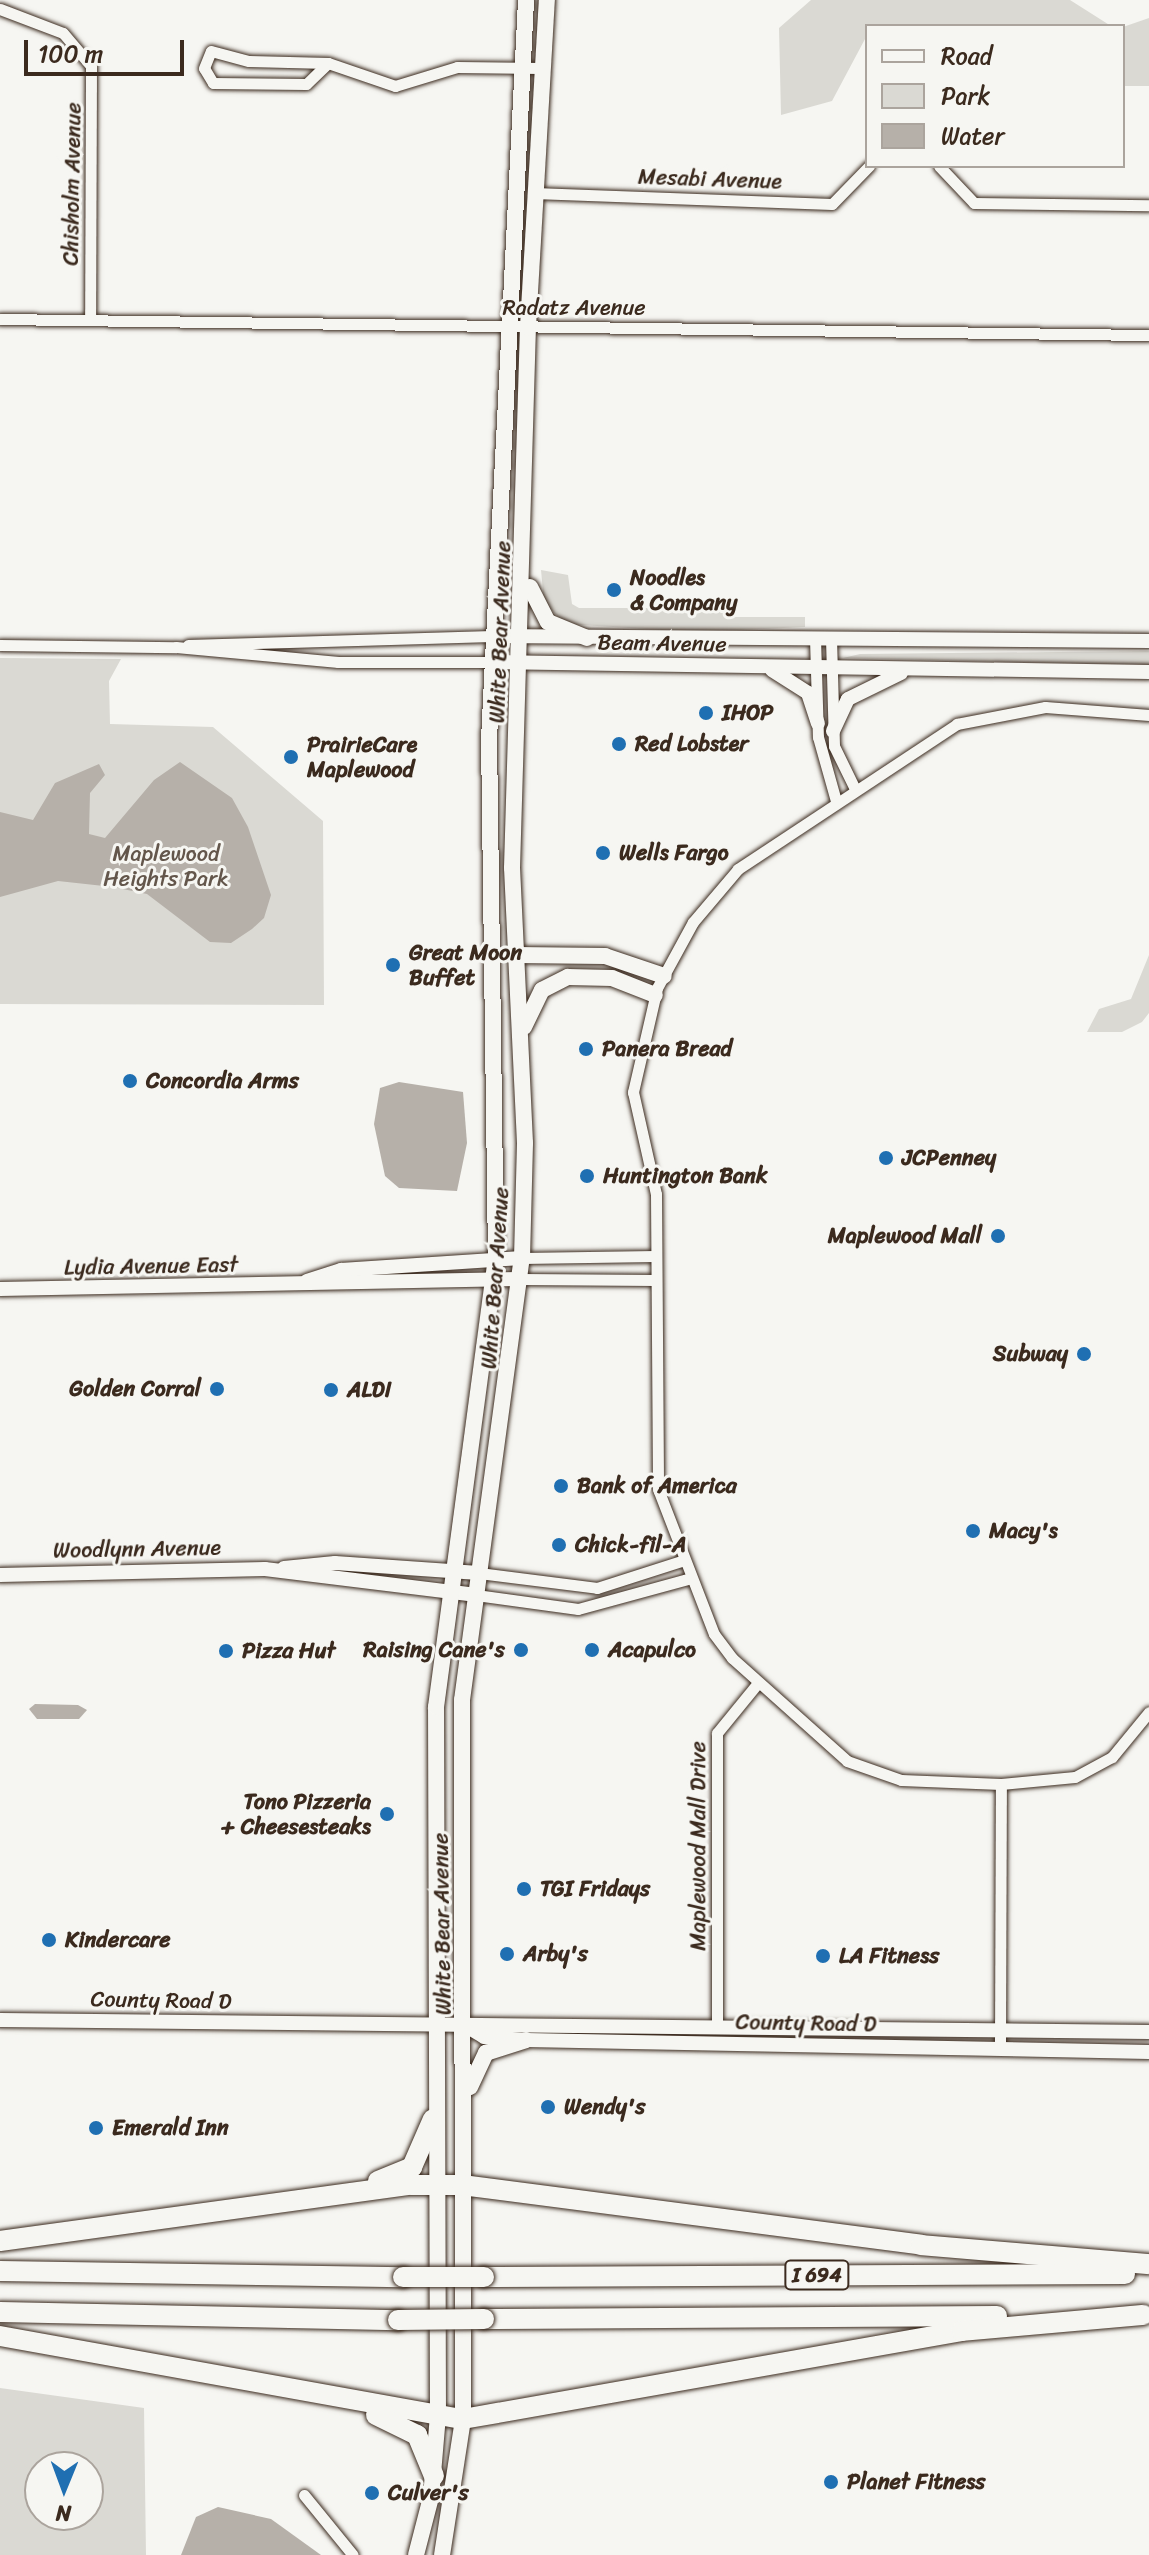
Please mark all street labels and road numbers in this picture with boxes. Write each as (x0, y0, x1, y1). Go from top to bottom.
street label: Chisholm Avenue (57, 102, 87, 266)
street label: Mesabi Avenue (637, 163, 783, 195)
street label: Radatz Avenue (502, 295, 646, 321)
street label: White Bear Avenue (484, 540, 516, 724)
street label: Beam Avenue (597, 629, 727, 657)
street label: White Bear Avenue (475, 1186, 515, 1370)
street label: Lydia Avenue East (63, 1251, 239, 1281)
street label: Woodlynn Avenue (53, 1534, 221, 1564)
street label: Maplewood Mall Drive (685, 1741, 711, 1951)
street label: White Bear Avenue (427, 1833, 457, 2015)
street label: County Road D (90, 1986, 232, 2014)
street label: County Road D (735, 2009, 877, 2037)
road number: I 694 (783, 2259, 851, 2291)

